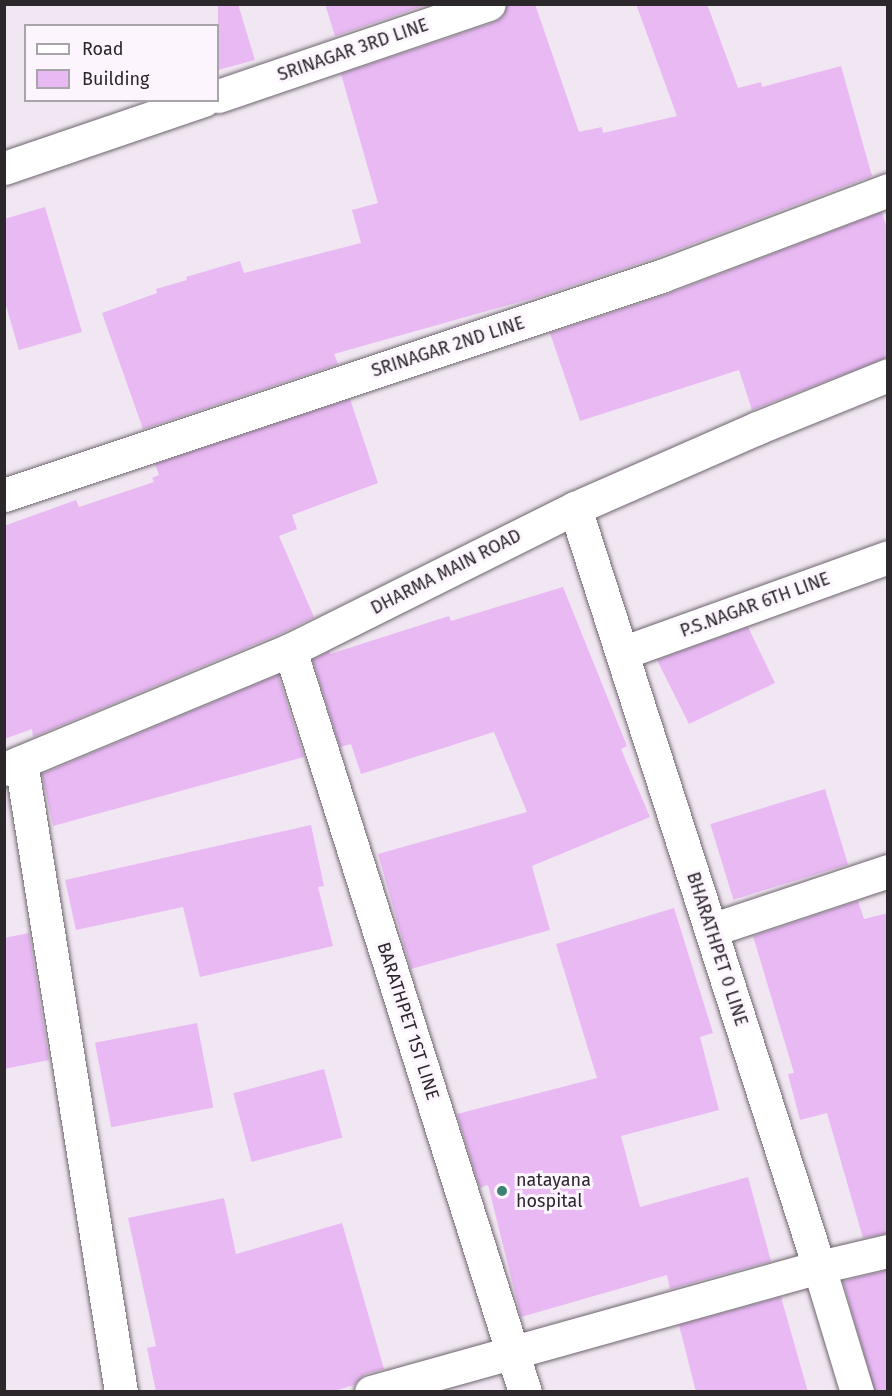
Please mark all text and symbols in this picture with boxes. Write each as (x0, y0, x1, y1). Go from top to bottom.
street label: SRINAGAR 3RD LINE (275, 14, 431, 86)
legend (24, 24, 219, 102)
text: Road (82, 38, 124, 60)
text: Building (82, 68, 149, 90)
street label: SRINAGAR 2ND LINE (369, 312, 527, 382)
street label: DHARMA MAIN ROAD (367, 525, 525, 619)
street label: P.S.NAGAR 6TH LINE (677, 568, 833, 642)
street label: BHARATHPET 0 LINE (682, 869, 752, 1029)
street label: BARATHPET 1ST LINE (372, 939, 444, 1103)
place label: natayana hospital (516, 1170, 591, 1212)
marker: natayana hospital (493, 1182, 511, 1200)

